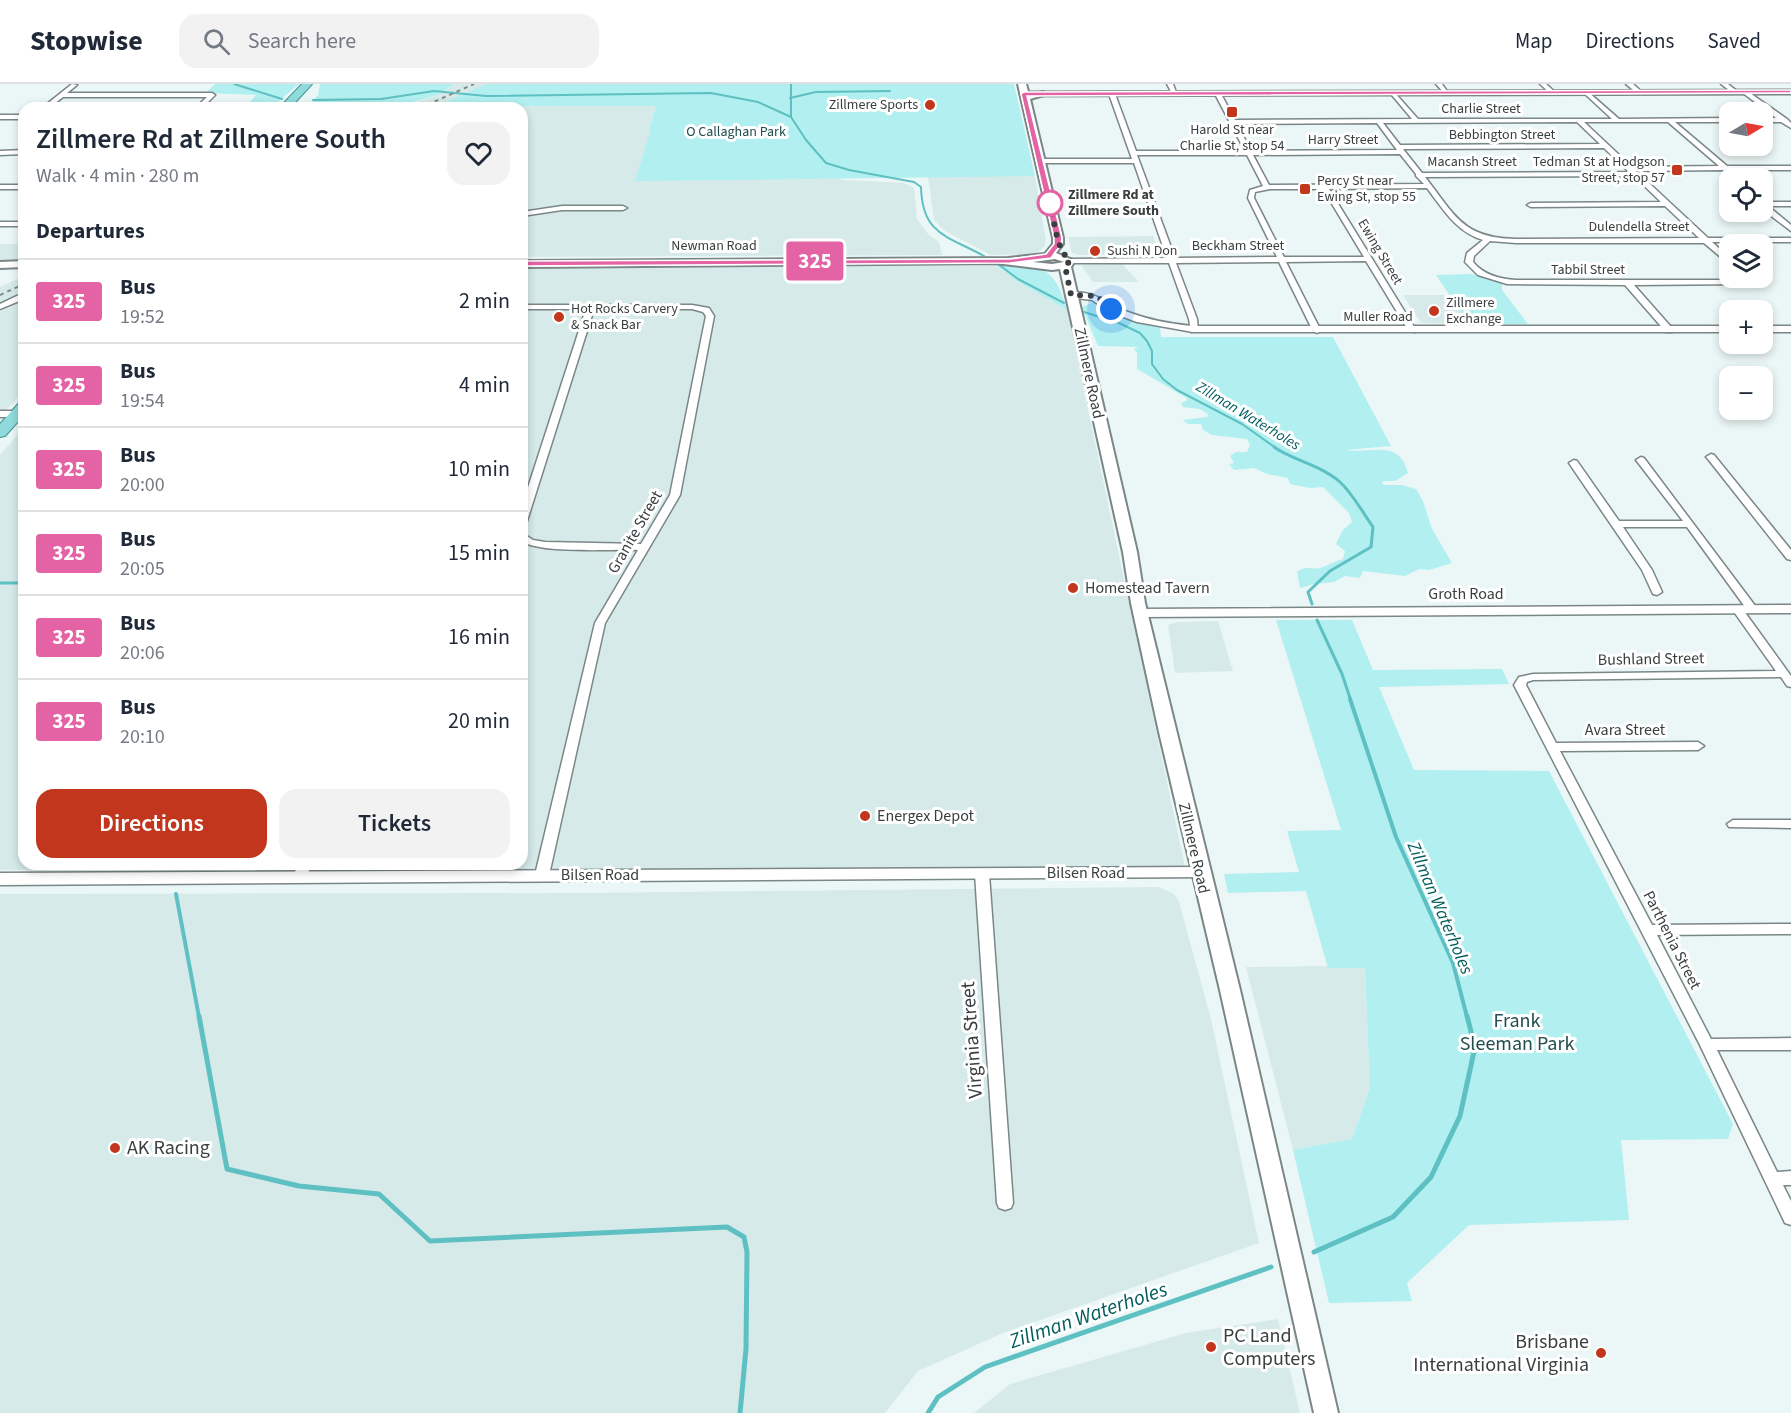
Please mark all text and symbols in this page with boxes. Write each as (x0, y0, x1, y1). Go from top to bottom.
search box (179, 14, 599, 68)
text: Stopwise (30, 21, 143, 61)
icon: search (200, 25, 233, 58)
text: Search here (248, 25, 356, 57)
text: Map (1515, 26, 1553, 56)
text: Directions (1586, 26, 1674, 56)
text: Saved (1707, 26, 1761, 56)
place label: Zillmere Sports (829, 95, 918, 115)
marker: Zillmere Sports (923, 98, 937, 112)
street label: Charlie Street (1441, 99, 1521, 119)
north arrow (1719, 102, 1773, 156)
map controls (1719, 102, 1773, 420)
marker: Harold St near Charlie St, stop 54 (1225, 105, 1239, 119)
text: Zillmere Rd at Zillmere South (36, 119, 386, 159)
place label: Harold St near Charlie St, stop 54 (1180, 120, 1284, 156)
button: heart (447, 122, 510, 185)
park label: O Callaghan Park (686, 122, 786, 142)
street label: Bebbington Street (1449, 125, 1556, 145)
street label: Harry Street (1308, 130, 1379, 150)
street label: Macansh Street (1427, 152, 1517, 172)
place label: Tedman St at Hodgson Street, stop 57 (1533, 152, 1665, 188)
text: Walk · 4 min · 280 m (36, 162, 199, 190)
marker: Tedman St at Hodgson Street, stop 57 (1670, 163, 1684, 177)
button: locate (1719, 168, 1773, 222)
place label: Percy St near Ewing St, stop 55 (1317, 171, 1416, 207)
marker: Percy St near Ewing St, stop 55 (1298, 182, 1312, 196)
place label: Zillmere Rd at Zillmere South (1068, 185, 1159, 221)
marker: Zillmere Rd at Zillmere South (1037, 190, 1063, 216)
text: Departures (36, 215, 145, 247)
street label: Ewing Street (1353, 215, 1408, 289)
street label: Dulendella Street (1588, 217, 1690, 237)
button: layers (1719, 234, 1773, 288)
street label: Newman Road (671, 236, 757, 256)
street label: Beckham Street (1192, 236, 1285, 256)
place label: Sushi N Don (1107, 241, 1178, 261)
line badge: 325 (780, 242, 850, 280)
marker: Sushi N Don (1088, 244, 1102, 258)
text: 325 (798, 246, 832, 276)
street label: Tabbil Street (1551, 260, 1625, 280)
text: Bus (120, 271, 156, 303)
text: 2 min (459, 285, 510, 317)
text: 325 (52, 286, 86, 316)
place label: Zillmere Exchange (1446, 293, 1502, 329)
your location (1096, 294, 1126, 324)
place label: Hot Rocks Carvery & Snack Bar (571, 299, 678, 335)
button: + (1719, 300, 1773, 354)
text: 19:52 (120, 303, 165, 331)
marker: Zillmere Exchange (1427, 304, 1441, 318)
street label: Muller Road (1343, 307, 1413, 327)
marker: Hot Rocks Carvery & Snack Bar (552, 310, 566, 324)
street label: Zillmere Road (1069, 325, 1109, 421)
text: Bus (120, 355, 156, 387)
button: − (1719, 366, 1773, 420)
text: 4 min (459, 369, 510, 401)
text: 325 (52, 370, 86, 400)
water label: Zillman Waterholes (1191, 376, 1304, 455)
text: 19:54 (120, 387, 165, 415)
text: Bus (120, 439, 156, 471)
text: 10 min (448, 453, 510, 485)
text: 325 (52, 454, 86, 484)
text: 20:00 (120, 471, 165, 499)
street label: Granite Street (602, 486, 668, 577)
text: Bus (120, 523, 156, 555)
text: 15 min (448, 537, 510, 569)
text: 325 (52, 538, 86, 568)
text: 20:05 (120, 555, 165, 583)
place label: Homestead Tavern (1085, 577, 1210, 599)
marker: Homestead Tavern (1066, 581, 1080, 595)
street label: Groth Road (1428, 583, 1504, 605)
text: Bus (120, 607, 156, 639)
text: 16 min (448, 621, 510, 653)
text: 325 (52, 622, 86, 652)
text: 20:06 (120, 639, 165, 667)
street label: Bushland Street (1598, 647, 1705, 671)
text: Bus (120, 691, 156, 723)
text: 20 min (448, 705, 510, 737)
text: 325 (52, 706, 86, 736)
street label: Avara Street (1585, 719, 1666, 741)
text: 20:10 (120, 723, 165, 751)
button: Directions (36, 789, 267, 858)
button: Tickets (279, 789, 510, 858)
street label: Zillmere Road (1173, 800, 1215, 896)
place label: Energex Depot (877, 805, 975, 827)
marker: Energex Depot (858, 809, 872, 823)
water label: Zillman Waterholes (1400, 837, 1479, 978)
street label: Bilsen Road (1047, 862, 1125, 884)
street label: Bilsen Road (561, 864, 639, 886)
street label: Parthenia Street (1638, 887, 1707, 994)
street label: Virginia Street (954, 980, 990, 1099)
park label: Frank Sleeman Park (1460, 1007, 1574, 1058)
place label: AK Racing (127, 1134, 210, 1162)
marker: AK Racing (108, 1141, 122, 1155)
water label: Zillman Waterholes (1004, 1274, 1171, 1356)
place label: PC Land Computers (1223, 1322, 1315, 1373)
place label: Brisbane International Virginia (1413, 1328, 1589, 1379)
marker: PC Land Computers (1204, 1340, 1218, 1354)
marker: Brisbane International Virginia (1594, 1346, 1608, 1360)

